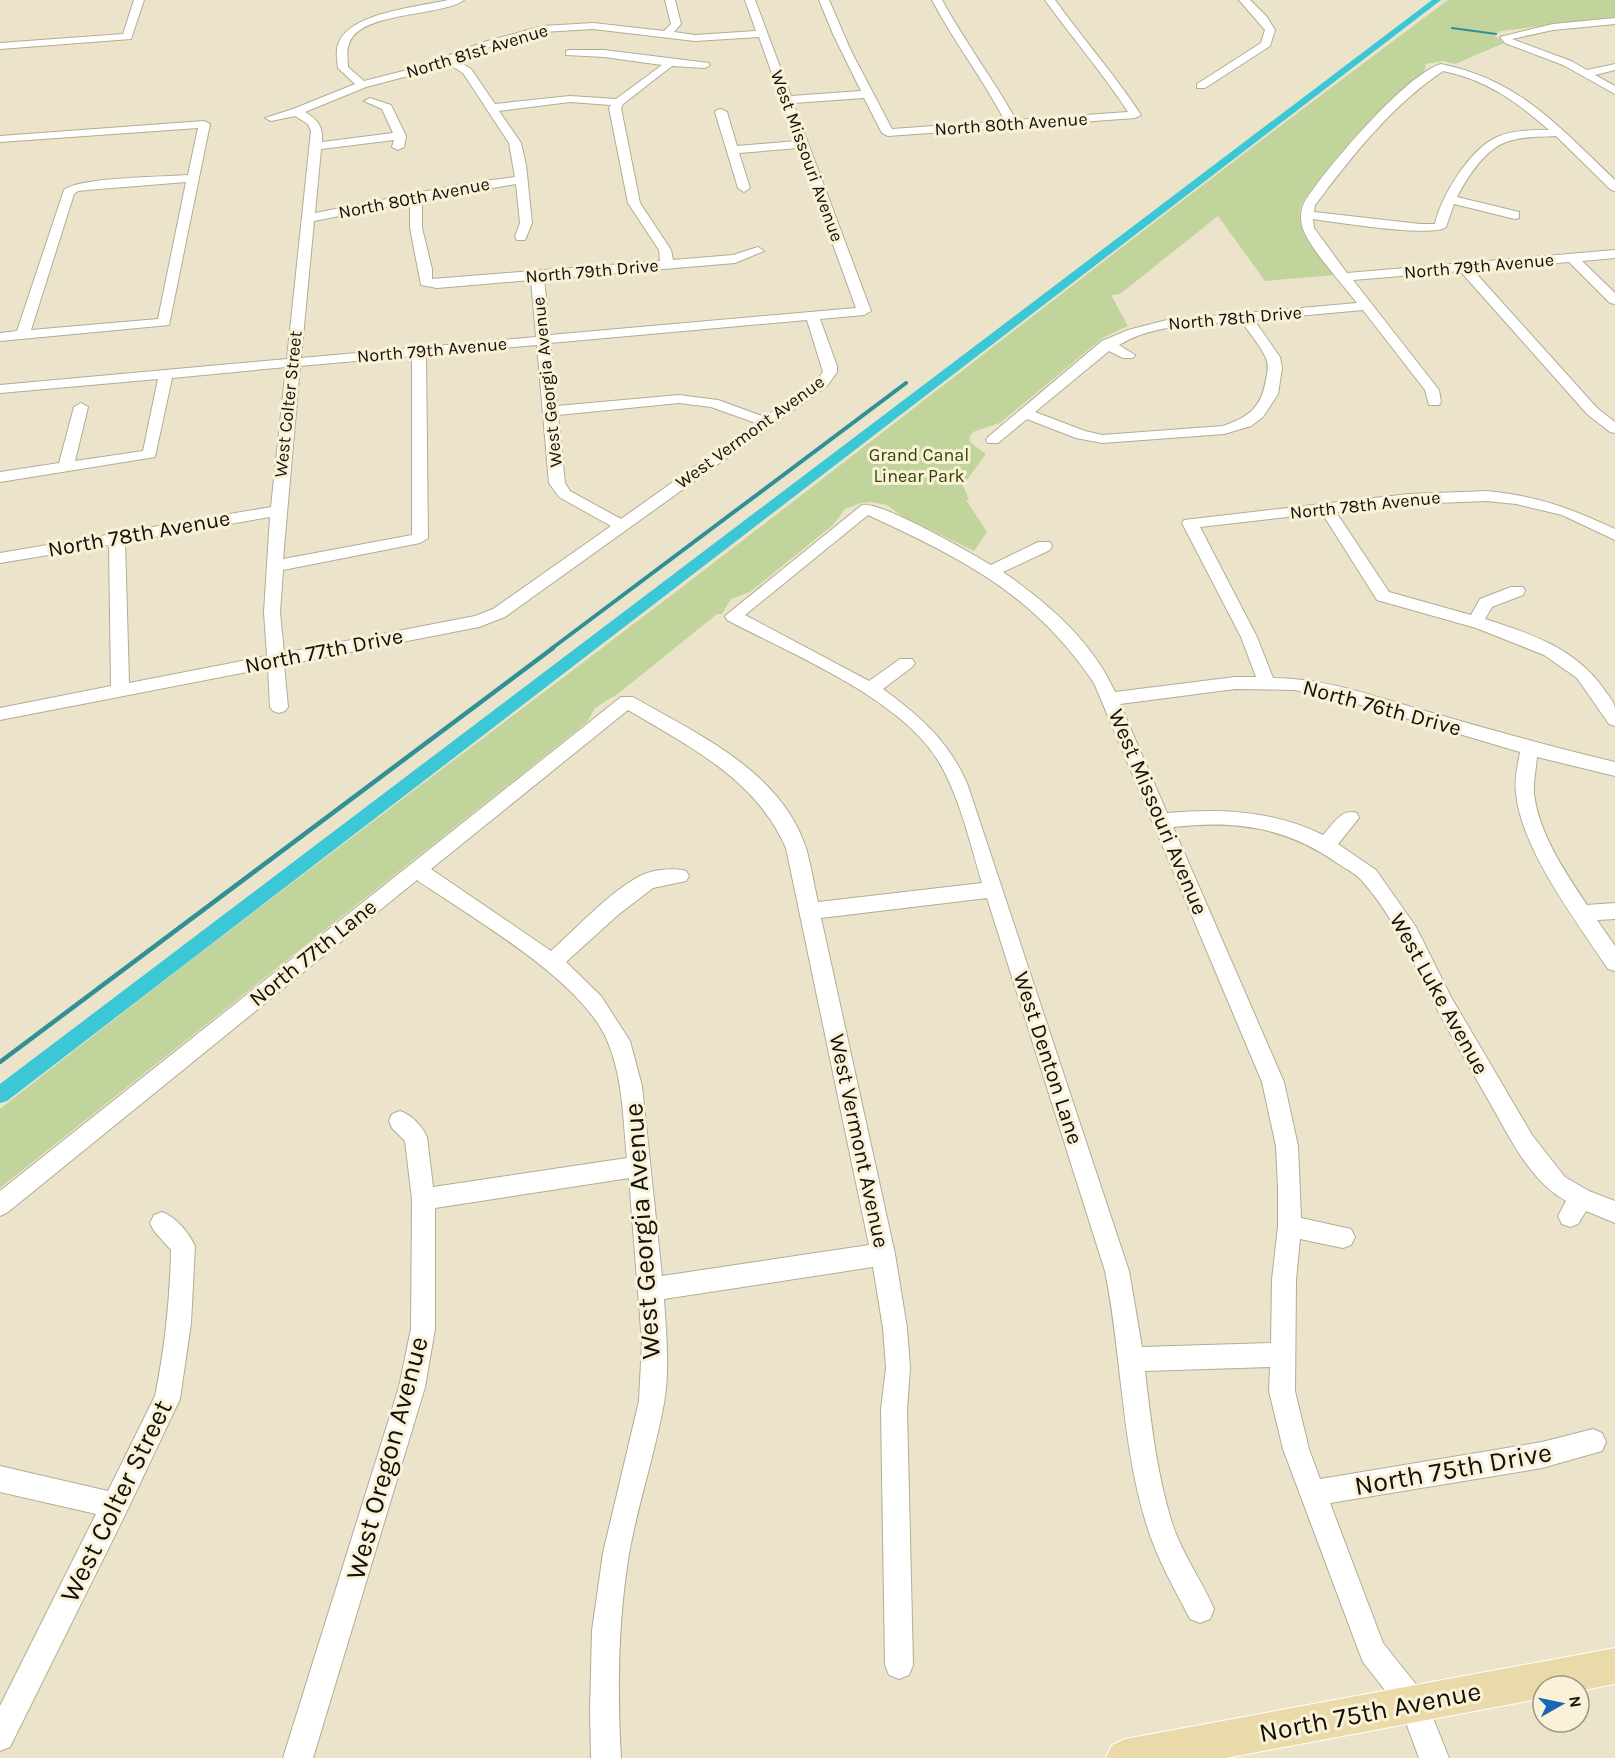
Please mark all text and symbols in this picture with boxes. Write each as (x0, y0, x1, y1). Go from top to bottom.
street label: North 81st Avenue (403, 19, 551, 83)
street label: West Missouri Avenue (766, 67, 848, 245)
street label: North 80th Avenue (934, 108, 1088, 140)
street label: North 80th Avenue (337, 173, 491, 223)
street label: North 79th Avenue (1403, 248, 1555, 284)
street label: North 79th Drive (525, 254, 659, 288)
street label: West Georgia Avenue (527, 296, 567, 468)
street label: North 78th Drive (1167, 301, 1303, 335)
street label: West Colter Street (269, 329, 307, 478)
street label: North 79th Avenue (356, 332, 508, 368)
street label: West Vermont Avenue (671, 371, 829, 493)
park label: Grand Canal Linear Park (869, 444, 969, 487)
street label: North 78th Avenue (1289, 486, 1441, 524)
street label: North 78th Avenue (46, 505, 232, 563)
street label: North 77th Drive (243, 623, 405, 679)
street label: North 76th Drive (1300, 674, 1464, 742)
street label: West Missouri Avenue (1103, 705, 1213, 919)
street label: North 77th Lane (244, 894, 382, 1012)
street label: West Luke Avenue (1384, 909, 1494, 1079)
street label: West Denton Lane (1008, 968, 1088, 1148)
street label: West Vermont Avenue (824, 1032, 894, 1250)
street label: West Georgia Avenue (617, 1102, 667, 1360)
street label: West Oregon Avenue (339, 1333, 435, 1583)
street label: West Colter Street (53, 1395, 179, 1607)
street label: North 75th Drive (1352, 1436, 1554, 1502)
north arrow (1531, 1674, 1591, 1734)
street label: North 75th Avenue (1256, 1675, 1484, 1749)
text: N (1565, 1695, 1586, 1709)

